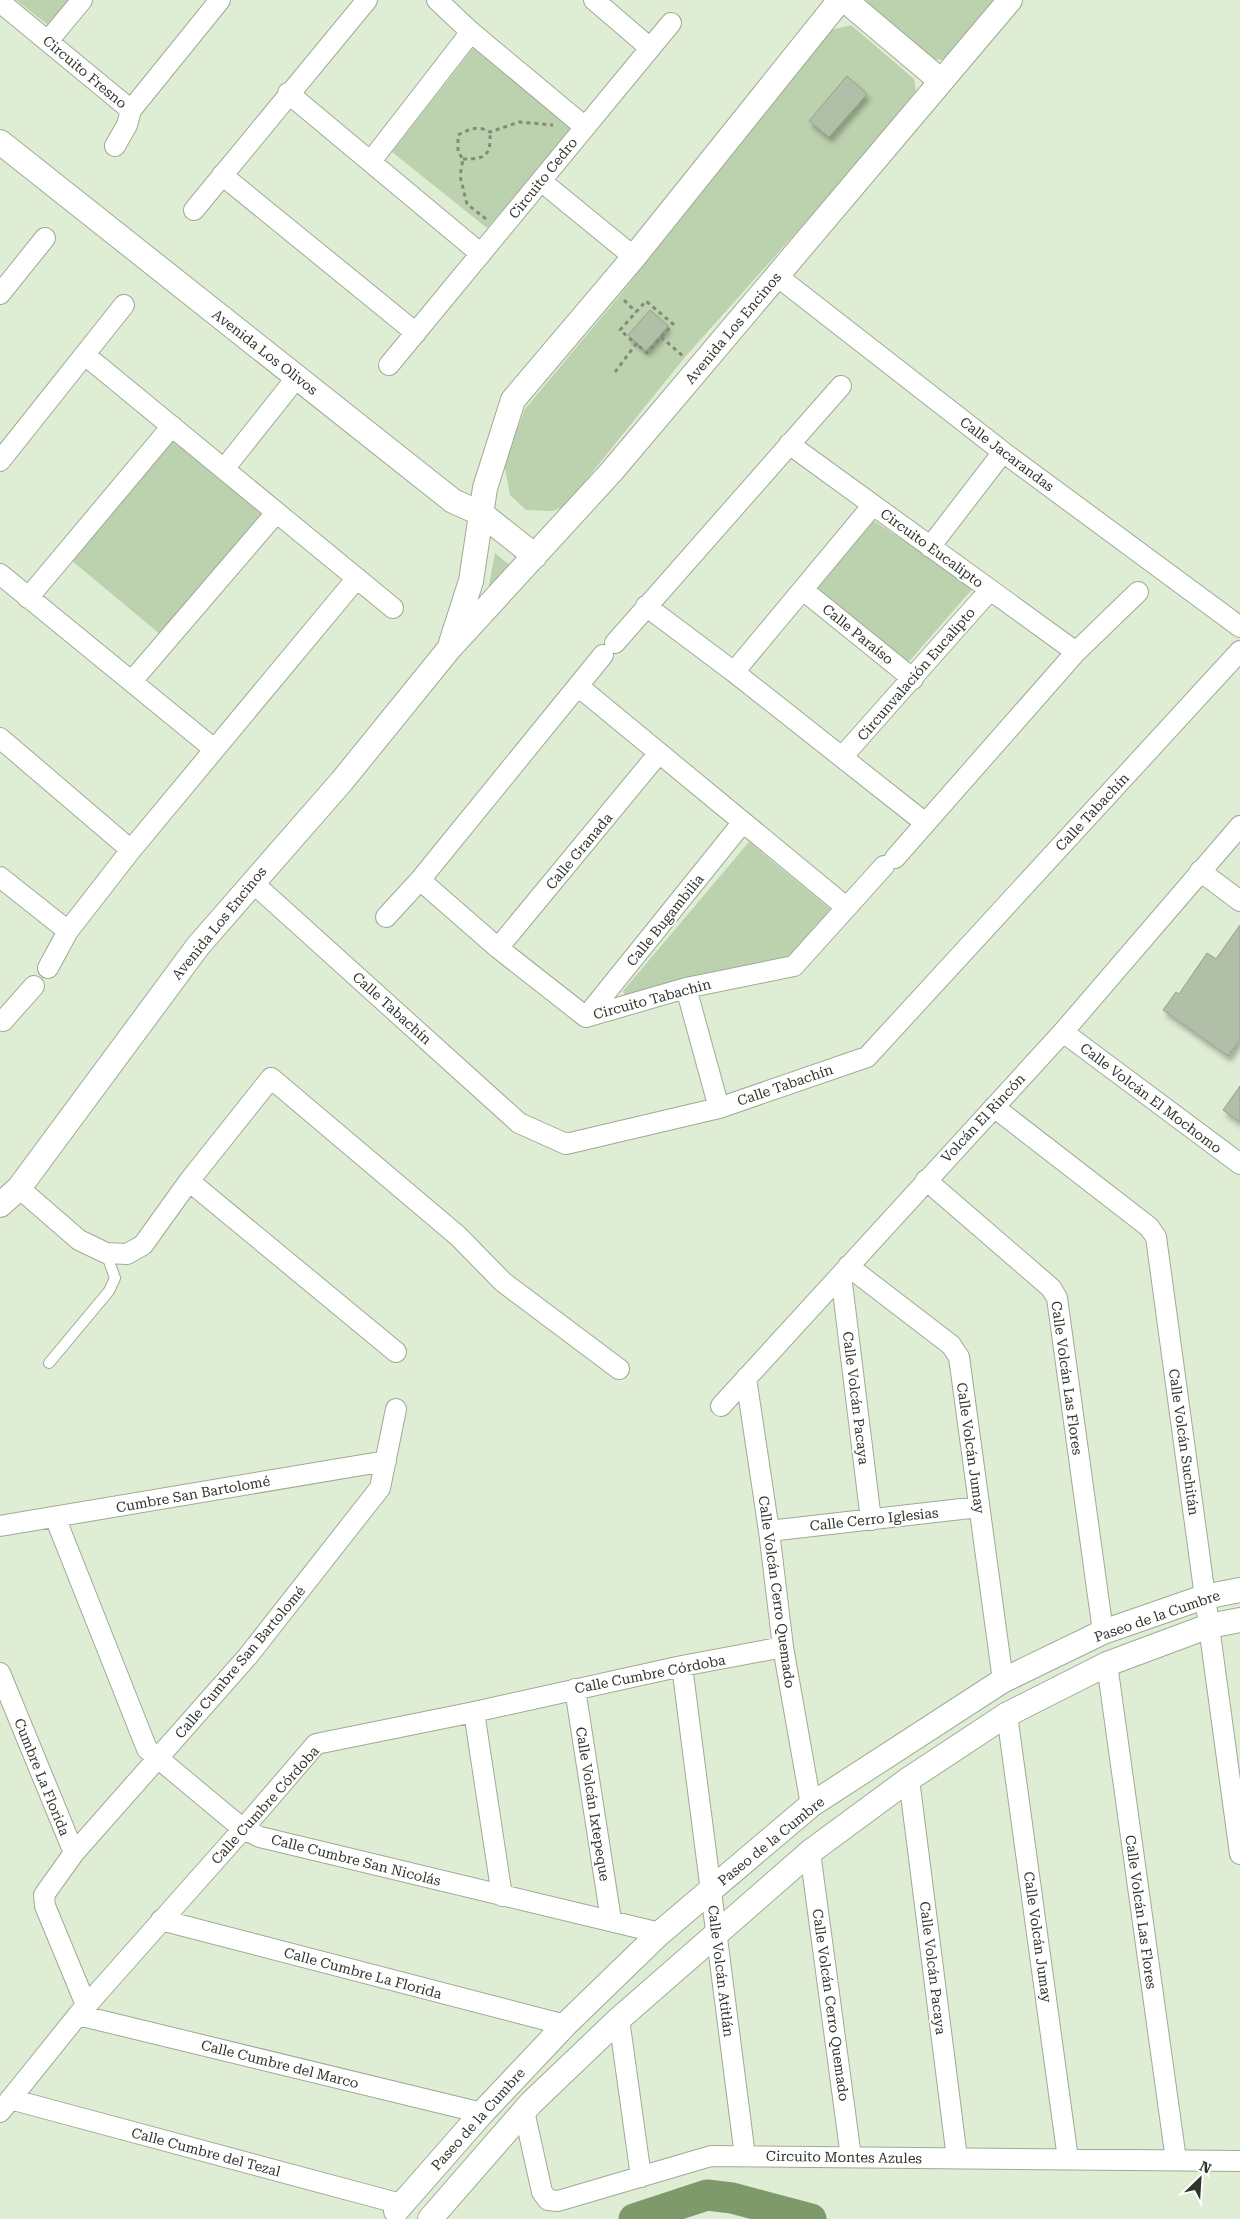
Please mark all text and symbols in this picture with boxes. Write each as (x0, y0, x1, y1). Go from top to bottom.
street label: Circuito Fresno (40, 32, 130, 112)
street label: Circuito Cedro (505, 134, 581, 222)
street label: Avenida Los Encinos (682, 269, 785, 387)
street label: Avenida Los Olivos (209, 306, 321, 398)
street label: Calle Jacarandas (957, 413, 1057, 495)
street label: Circuito Eucalipto (877, 505, 987, 591)
street label: Calle Paraíso (819, 601, 897, 667)
street label: Circunvalación Eucalipto (854, 604, 978, 744)
street label: Calle Tabachín (1052, 770, 1132, 854)
street label: Calle Granada (542, 809, 616, 892)
street label: Avenida Los Encinos (169, 863, 270, 983)
street label: Calle Bugambilia (623, 871, 707, 969)
street label: Calle Tabachín (349, 969, 435, 1047)
street label: Circuito Tabachin (591, 976, 713, 1022)
street label: Calle Volcán El Mochomo (1077, 1040, 1225, 1156)
street label: Calle Tabachín (735, 1061, 835, 1109)
street label: Volcán El Rincón (938, 1070, 1028, 1166)
street label: Calle Volcán Las Flores (1048, 1300, 1086, 1456)
street label: Calle Volcán Pacaya (840, 1330, 872, 1466)
street label: Calle Volcán Suchitán (1166, 1368, 1202, 1516)
street label: Calle Volcán Jumay (954, 1381, 988, 1515)
street label: Cumbre San Bartolomé (115, 1473, 272, 1515)
street label: Calle Volcán Cerro Quemado (756, 1495, 798, 1689)
street label: Calle Cerro Iglesias (809, 1504, 940, 1534)
street label: Calle Cumbre San Bartolomé (172, 1582, 309, 1741)
street label: Paseo de la Cumbre (1092, 1587, 1222, 1645)
street label: Calle Cumbre Córdoba (573, 1651, 727, 1696)
street label: Cumbre La Florida (11, 1716, 73, 1838)
street label: Calle Volcán Ixtepeque (573, 1726, 613, 1883)
street label: Calle Cumbre Córdoba (208, 1742, 322, 1867)
street label: Paseo de la Cumbre (715, 1793, 828, 1889)
street label: Calle Cumbre San Nicolás (269, 1831, 443, 1889)
street label: Calle Volcán Las Flores (1122, 1834, 1160, 1990)
street label: Calle Volcán Jumay (1021, 1870, 1055, 2004)
street label: Calle Volcán Pacaya (917, 1900, 949, 2036)
street label: Calle Volcán Atitlán (705, 1904, 737, 2038)
street label: Calle Volcán Cerro Quemado (810, 1908, 852, 2102)
street label: Calle Cumbre La Florida (282, 1944, 444, 2002)
street label: Calle Cumbre del Marco (199, 2037, 361, 2091)
street label: Paseo de la Cumbre (428, 2064, 528, 2173)
street label: Calle Cumbre del Tezal (130, 2124, 283, 2180)
street label: Circuito Montes Azules (766, 2148, 923, 2166)
north arrow (1175, 2154, 1225, 2204)
text: N (1197, 2158, 1214, 2177)

